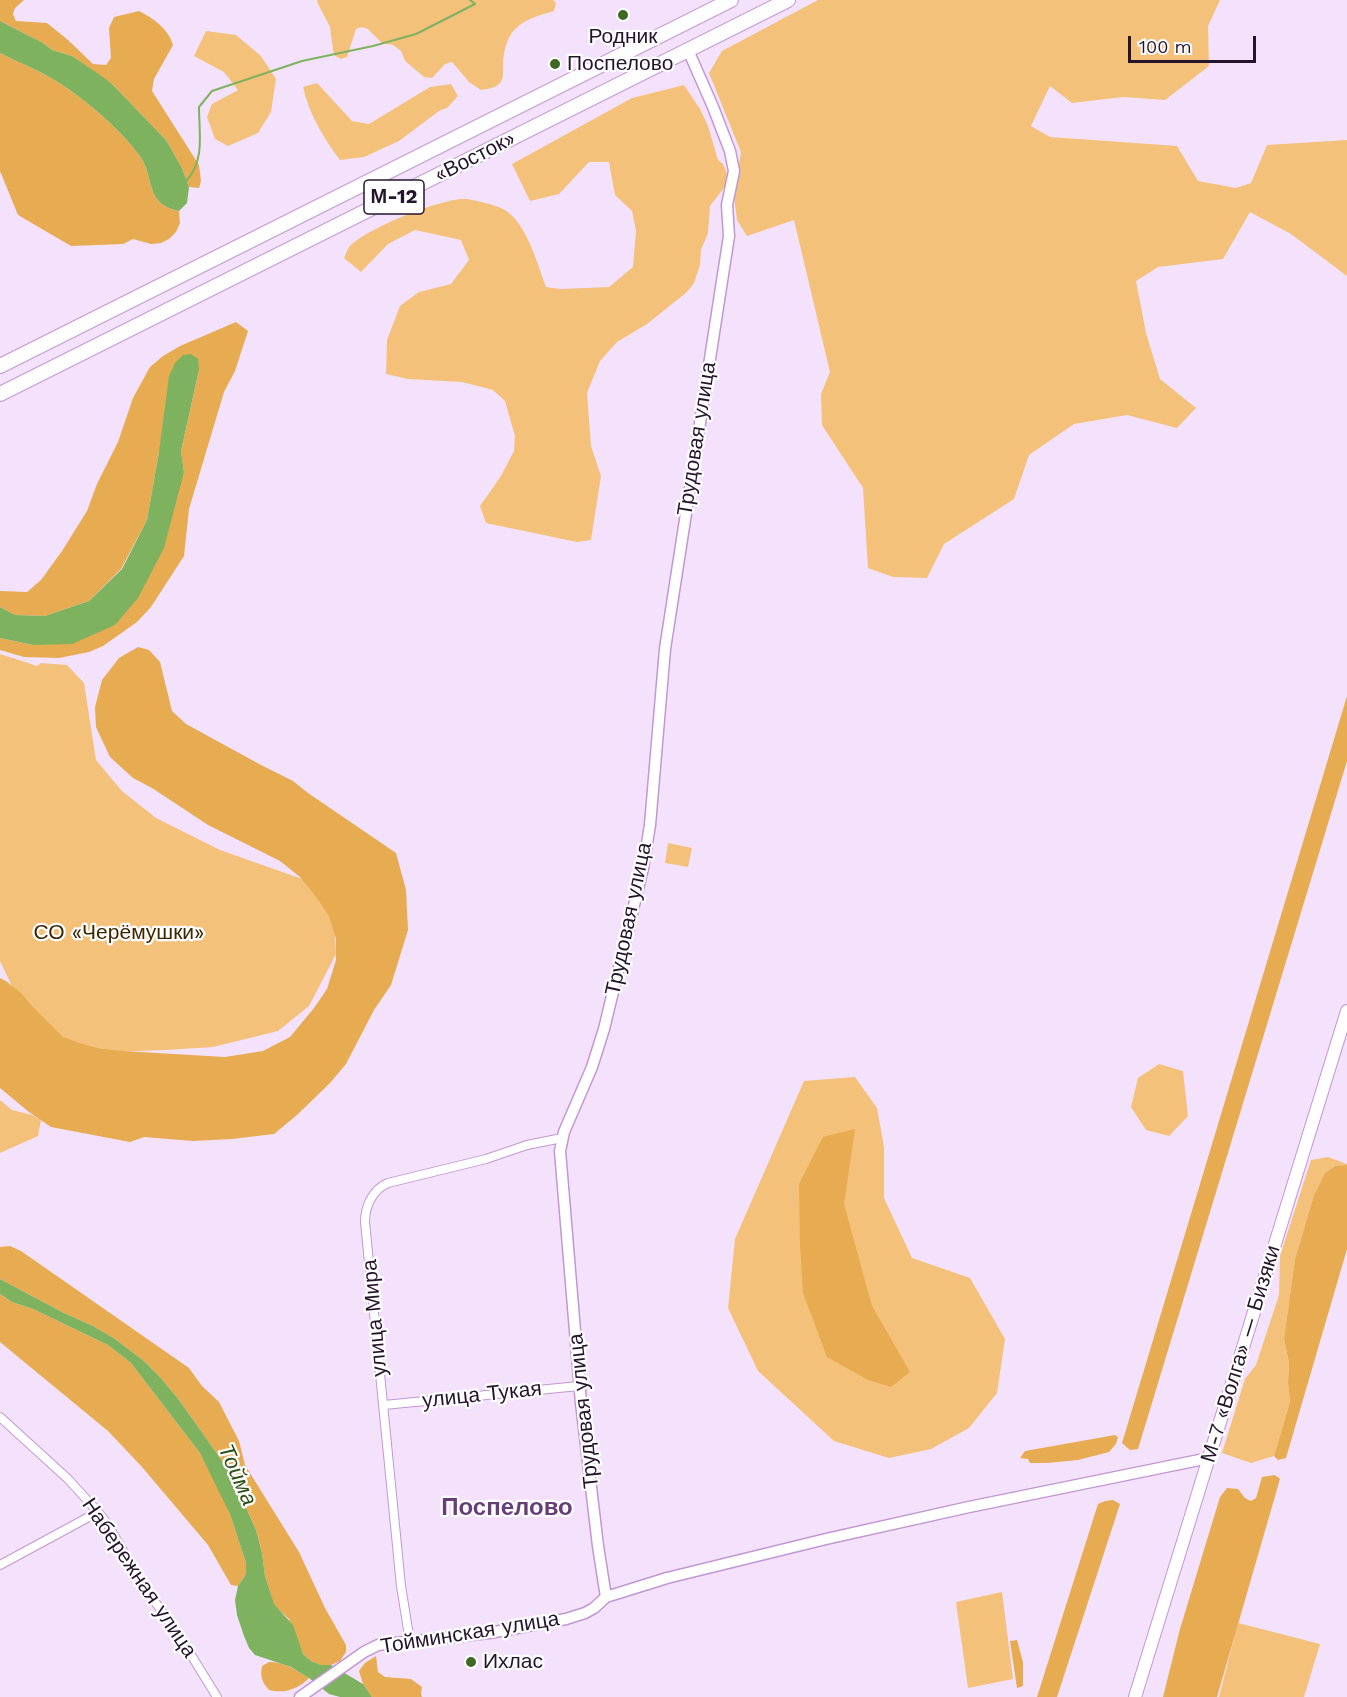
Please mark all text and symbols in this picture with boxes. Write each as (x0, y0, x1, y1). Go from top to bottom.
marker: Родник (616, 8, 630, 22)
place label: Родник (588, 24, 658, 50)
scale bar (1131, 24, 1258, 62)
text: 100 m (1139, 36, 1192, 57)
place label: Поспелово (567, 51, 673, 77)
marker: Поспелово (548, 57, 562, 71)
street label: «Восток» (430, 126, 520, 188)
road number: М-12 (364, 180, 424, 214)
street label: Трудовая улица (672, 360, 722, 518)
street label: Трудовая улица (600, 840, 658, 998)
park label: СО «Черёмушки» (34, 920, 204, 946)
street label: М-7 «Волга» — Бизяки (1196, 1242, 1286, 1466)
street label: улица Мира (357, 1258, 393, 1378)
street label: Трудовая улица (563, 1332, 605, 1490)
street label: улица Тукая (421, 1376, 543, 1414)
water label: Тойма (212, 1440, 262, 1510)
street label: Набережная улица (76, 1493, 202, 1663)
district label: Поспелово (441, 1494, 573, 1522)
street label: Тойминская улица (379, 1606, 561, 1660)
place label: Ихлас (483, 1649, 543, 1675)
marker: Ихлас (464, 1655, 478, 1669)

